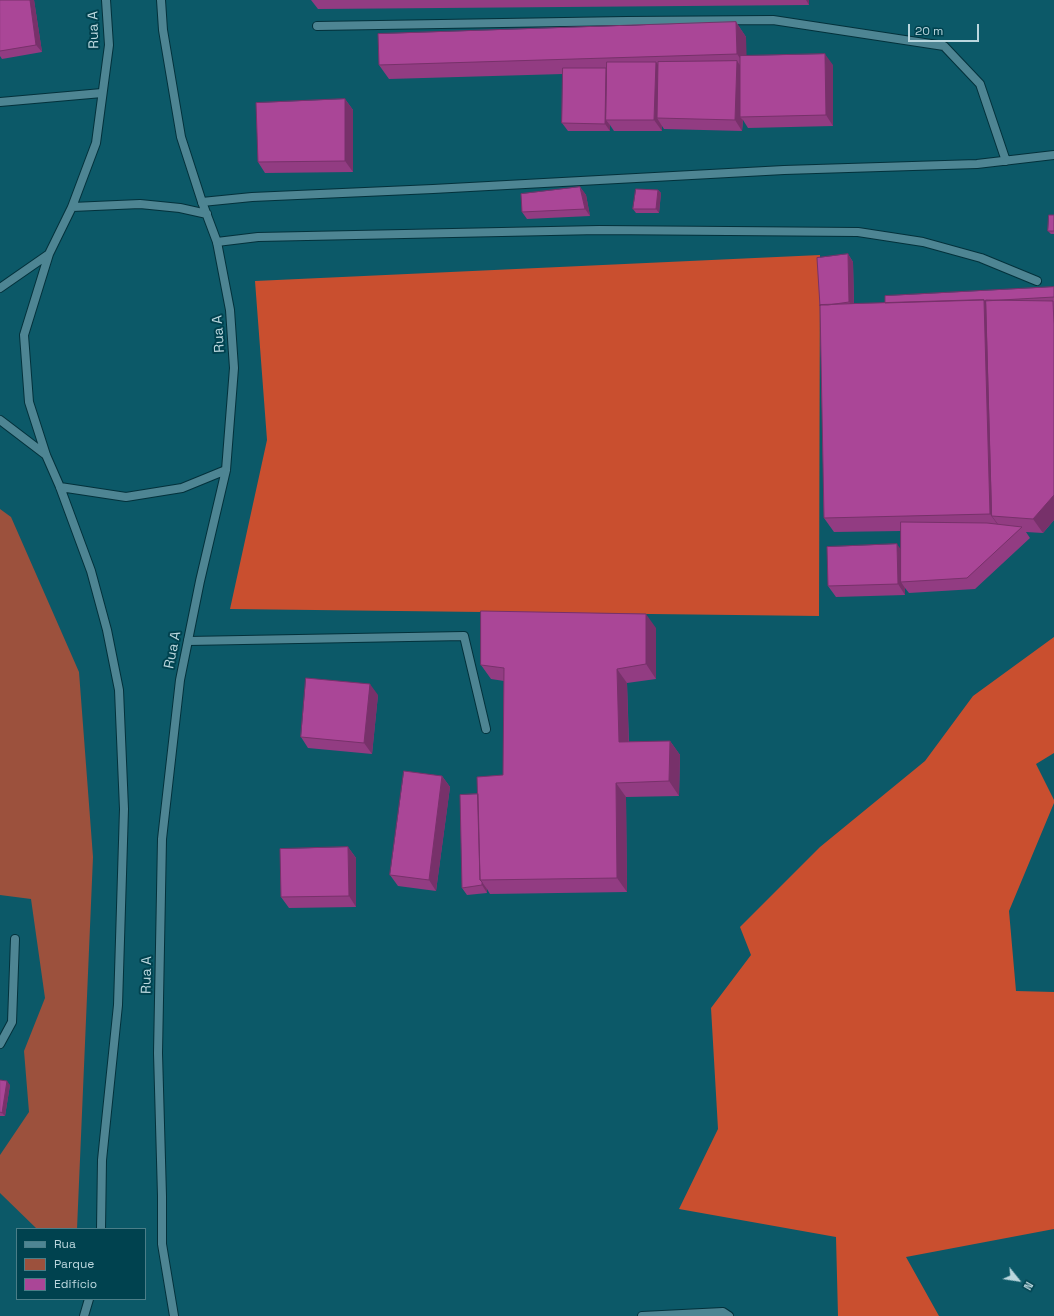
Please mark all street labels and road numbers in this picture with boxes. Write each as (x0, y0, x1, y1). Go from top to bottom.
street label: Rua A (85, 11, 103, 49)
street label: Rua A (209, 315, 229, 353)
street label: Rua A (161, 630, 185, 670)
street label: Rua A (138, 956, 156, 994)

